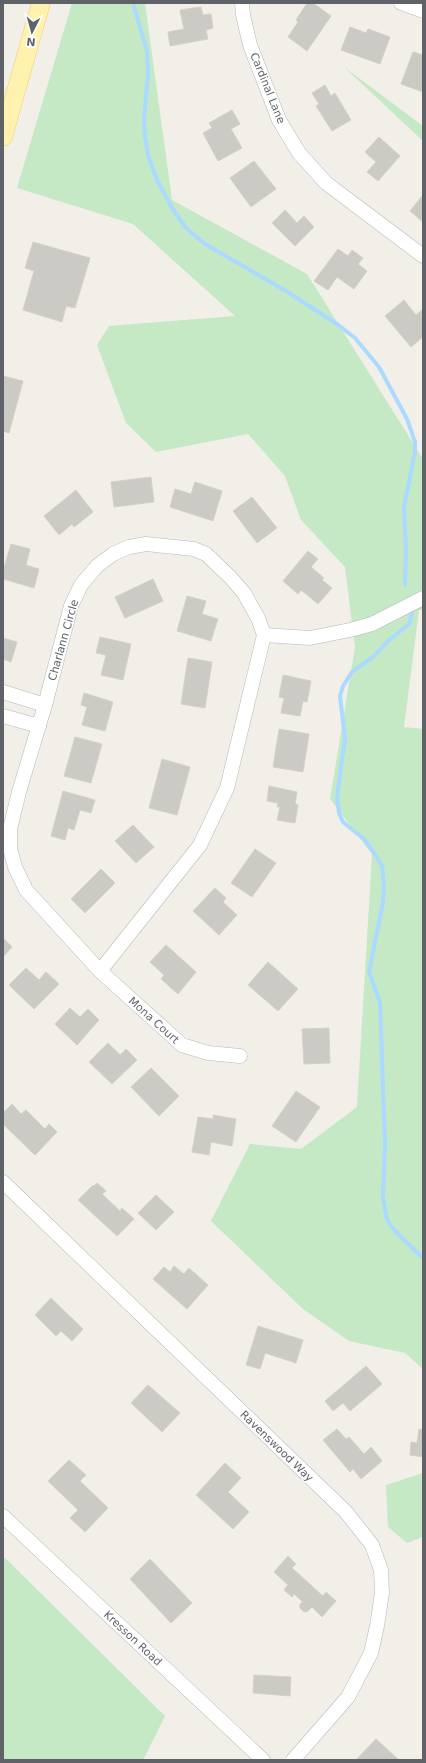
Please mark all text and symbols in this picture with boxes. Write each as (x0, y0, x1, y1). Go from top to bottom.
north arrow (12, 12, 52, 52)
text: N (26, 35, 36, 48)
street label: Cardinal Lane (247, 51, 288, 126)
street label: Charlann Circle (46, 598, 81, 682)
street label: Mona Court (126, 994, 182, 1047)
street label: Ravenswood Way (237, 1408, 316, 1485)
street label: Kresson Road (101, 1608, 164, 1669)

